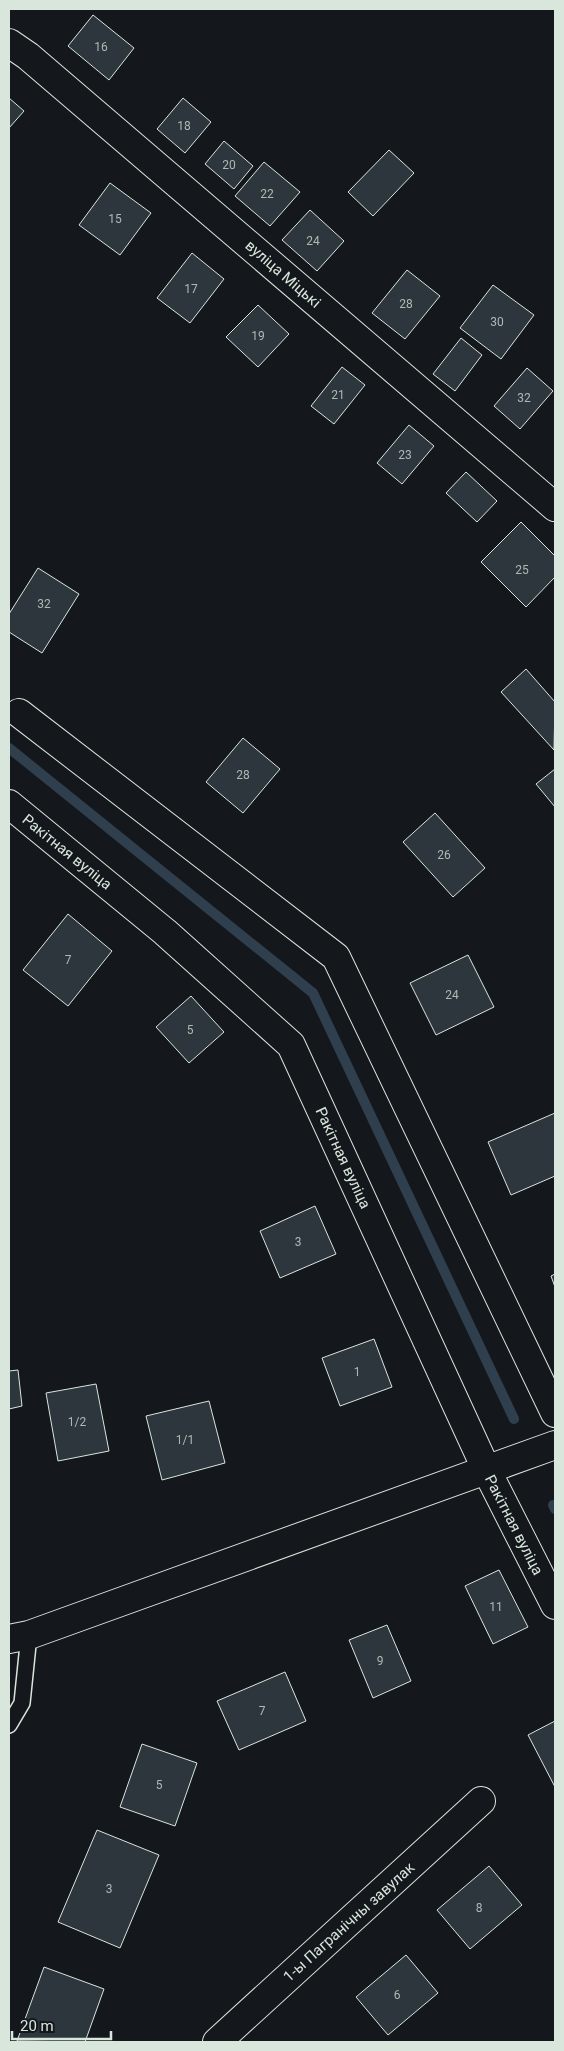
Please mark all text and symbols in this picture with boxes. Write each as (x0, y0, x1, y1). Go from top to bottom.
house number: 16 (94, 40, 108, 54)
house number: 18 (177, 119, 191, 133)
house number: 20 (222, 158, 236, 172)
house number: 22 (260, 187, 274, 201)
house number: 15 (108, 212, 122, 226)
house number: 24 (306, 234, 320, 248)
street label: вуліца Міцькі (242, 236, 324, 312)
house number: 17 (184, 282, 198, 296)
house number: 28 (399, 297, 413, 311)
house number: 30 (490, 315, 504, 329)
house number: 19 (251, 329, 265, 343)
house number: 21 (331, 388, 345, 402)
house number: 32 (517, 391, 531, 405)
house number: 23 (398, 448, 412, 462)
house number: 25 (515, 563, 529, 577)
house number: 32 (37, 597, 51, 611)
house number: 28 (236, 768, 250, 782)
street label: Ракітная вуліца (19, 810, 115, 894)
house number: 26 (437, 848, 451, 862)
house number: 7 (65, 953, 72, 967)
house number: 24 (445, 988, 459, 1002)
house number: 5 (187, 1023, 194, 1037)
street label: Ракітная вуліца (312, 1104, 374, 1212)
house number: 3 (295, 1235, 301, 1249)
house number: 1 (354, 1365, 360, 1379)
house number: 1/2 (68, 1415, 86, 1429)
house number: 1/1 (176, 1433, 194, 1447)
street label: Ракітная вуліца (481, 1472, 547, 1578)
house number: 11 (489, 1600, 503, 1614)
house number: 9 (377, 1654, 383, 1668)
house number: 7 (259, 1704, 266, 1718)
house number: 5 (156, 1778, 163, 1792)
street label: 1-ы Пагранічны завулак (280, 1858, 418, 1986)
house number: 3 (106, 1882, 112, 1896)
house number: 8 (476, 1901, 483, 1915)
house number: 6 (394, 1988, 401, 2002)
scale bar (12, 2008, 111, 2040)
text: 20 m (20, 2017, 54, 2035)

